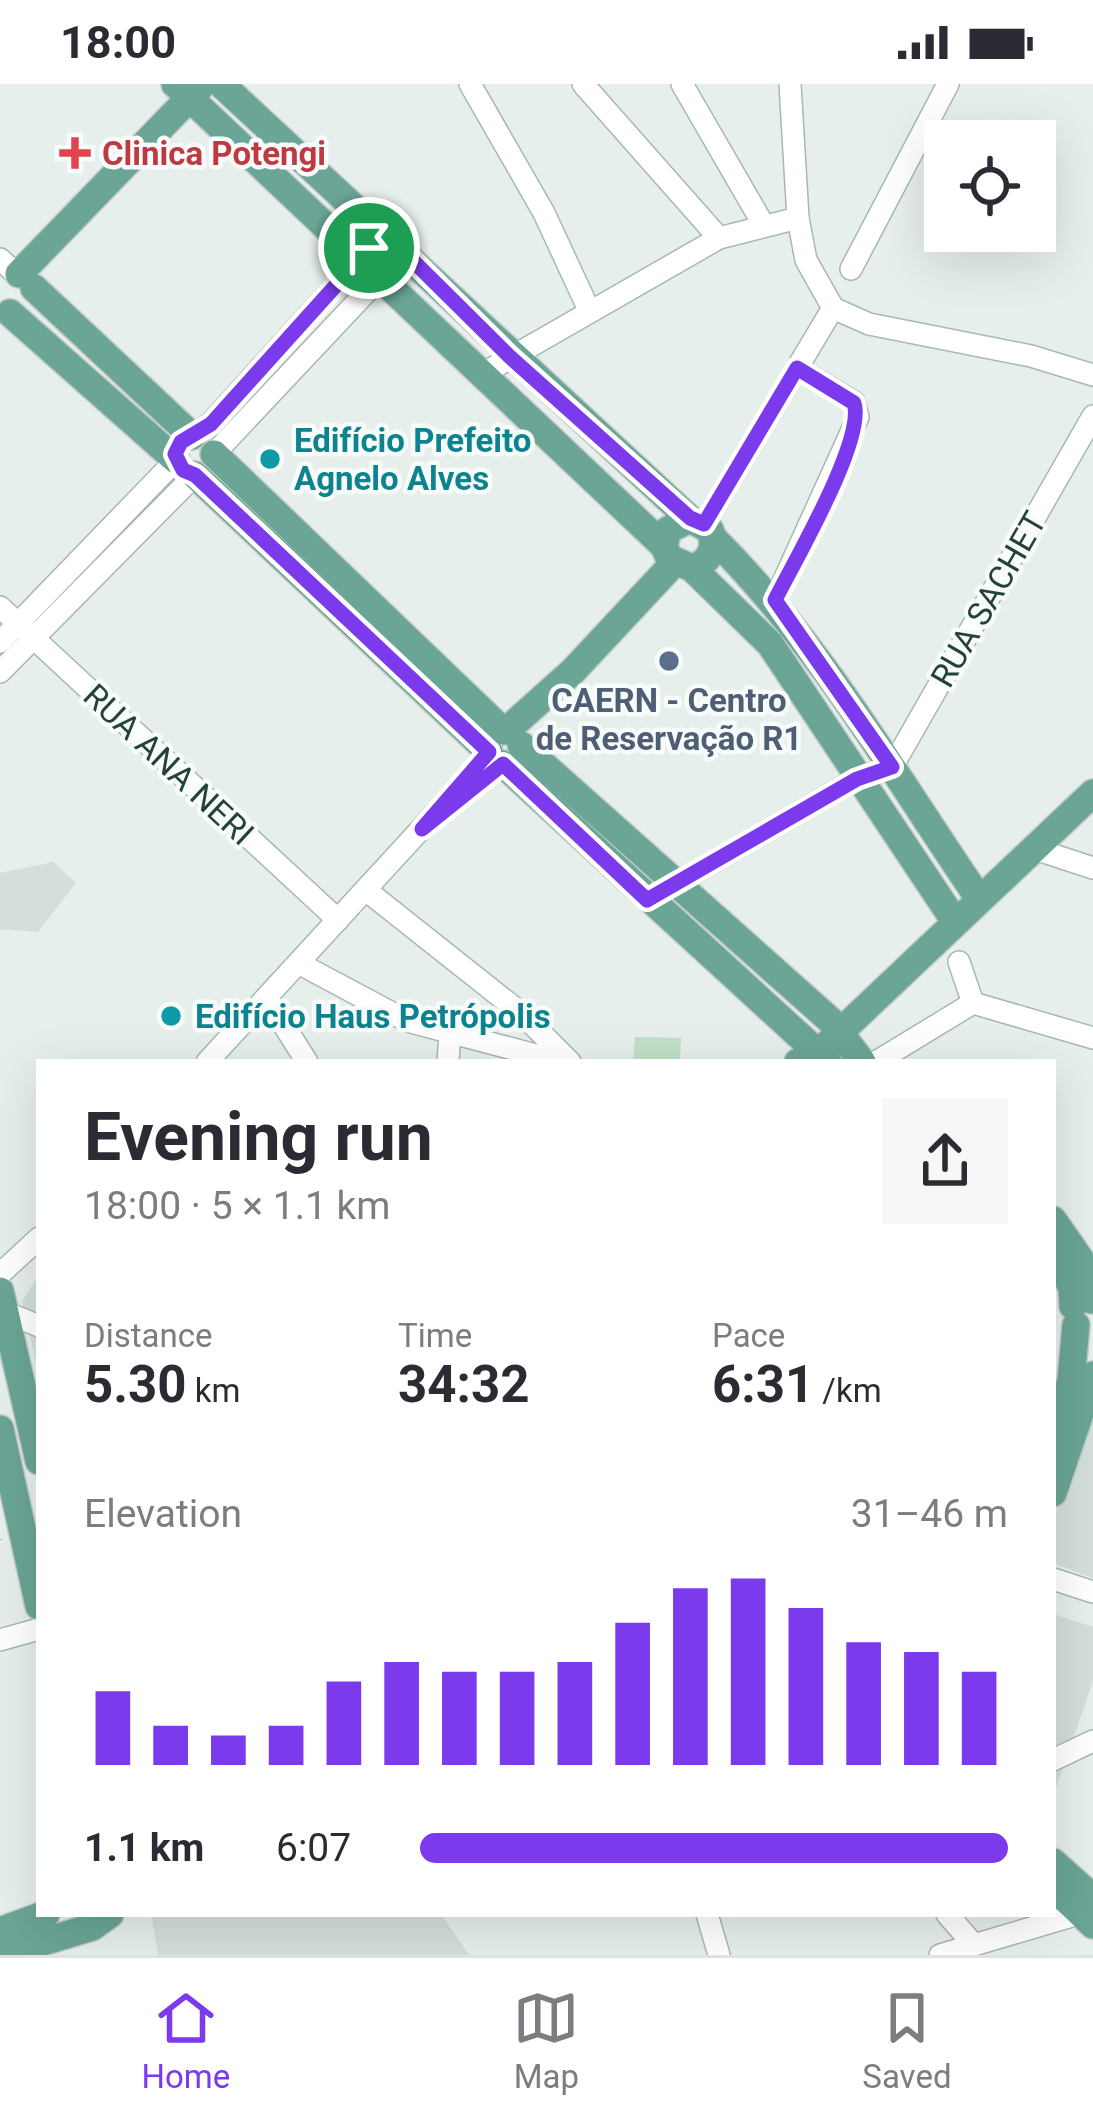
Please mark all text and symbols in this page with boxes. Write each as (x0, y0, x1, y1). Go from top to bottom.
text: 18:00 (60, 16, 176, 69)
map controls (924, 120, 1056, 252)
button: locate (924, 120, 1056, 252)
place label: Clinica Potengi (102, 134, 326, 173)
marker: Clinica Potengi (59, 137, 91, 169)
pin (318, 197, 420, 299)
icon: arrive (336, 215, 402, 281)
place label: Edifício Prefeito Agnelo Alves (294, 421, 531, 498)
marker: Edifício Prefeito Agnelo Alves (257, 446, 283, 472)
street label: RUA SACHET (923, 505, 1054, 694)
marker: CAERN - Centro de Reservação R1 (656, 648, 682, 674)
street label: RUA ANA NERI (76, 676, 262, 853)
place label: CAERN - Centro de Reservação R1 (536, 681, 802, 758)
place label: Edifício Haus Petrópolis (195, 997, 551, 1036)
marker: Edifício Haus Petrópolis (158, 1003, 184, 1029)
button: share (882, 1098, 1008, 1224)
text: Evening run (84, 1099, 433, 1176)
text: 18:00 · 5 × 1.1 km (84, 1183, 391, 1229)
text: Distance (84, 1316, 212, 1355)
text: Time (398, 1316, 472, 1355)
text: Pace (712, 1316, 785, 1355)
text: 5.30 (84, 1355, 187, 1414)
text: 34:32 (398, 1355, 529, 1414)
text: 6:31 (712, 1355, 814, 1414)
text: km (187, 1371, 240, 1410)
text: /km (814, 1371, 882, 1410)
text: Elevation (84, 1491, 242, 1537)
text: 31–46 m (851, 1491, 1008, 1537)
text: 1.1 km (84, 1825, 204, 1871)
text: 6:07 (276, 1825, 351, 1871)
tab: Home (142, 1985, 230, 2096)
tab: Map (513, 1985, 579, 2096)
tab: Saved (862, 1985, 952, 2096)

